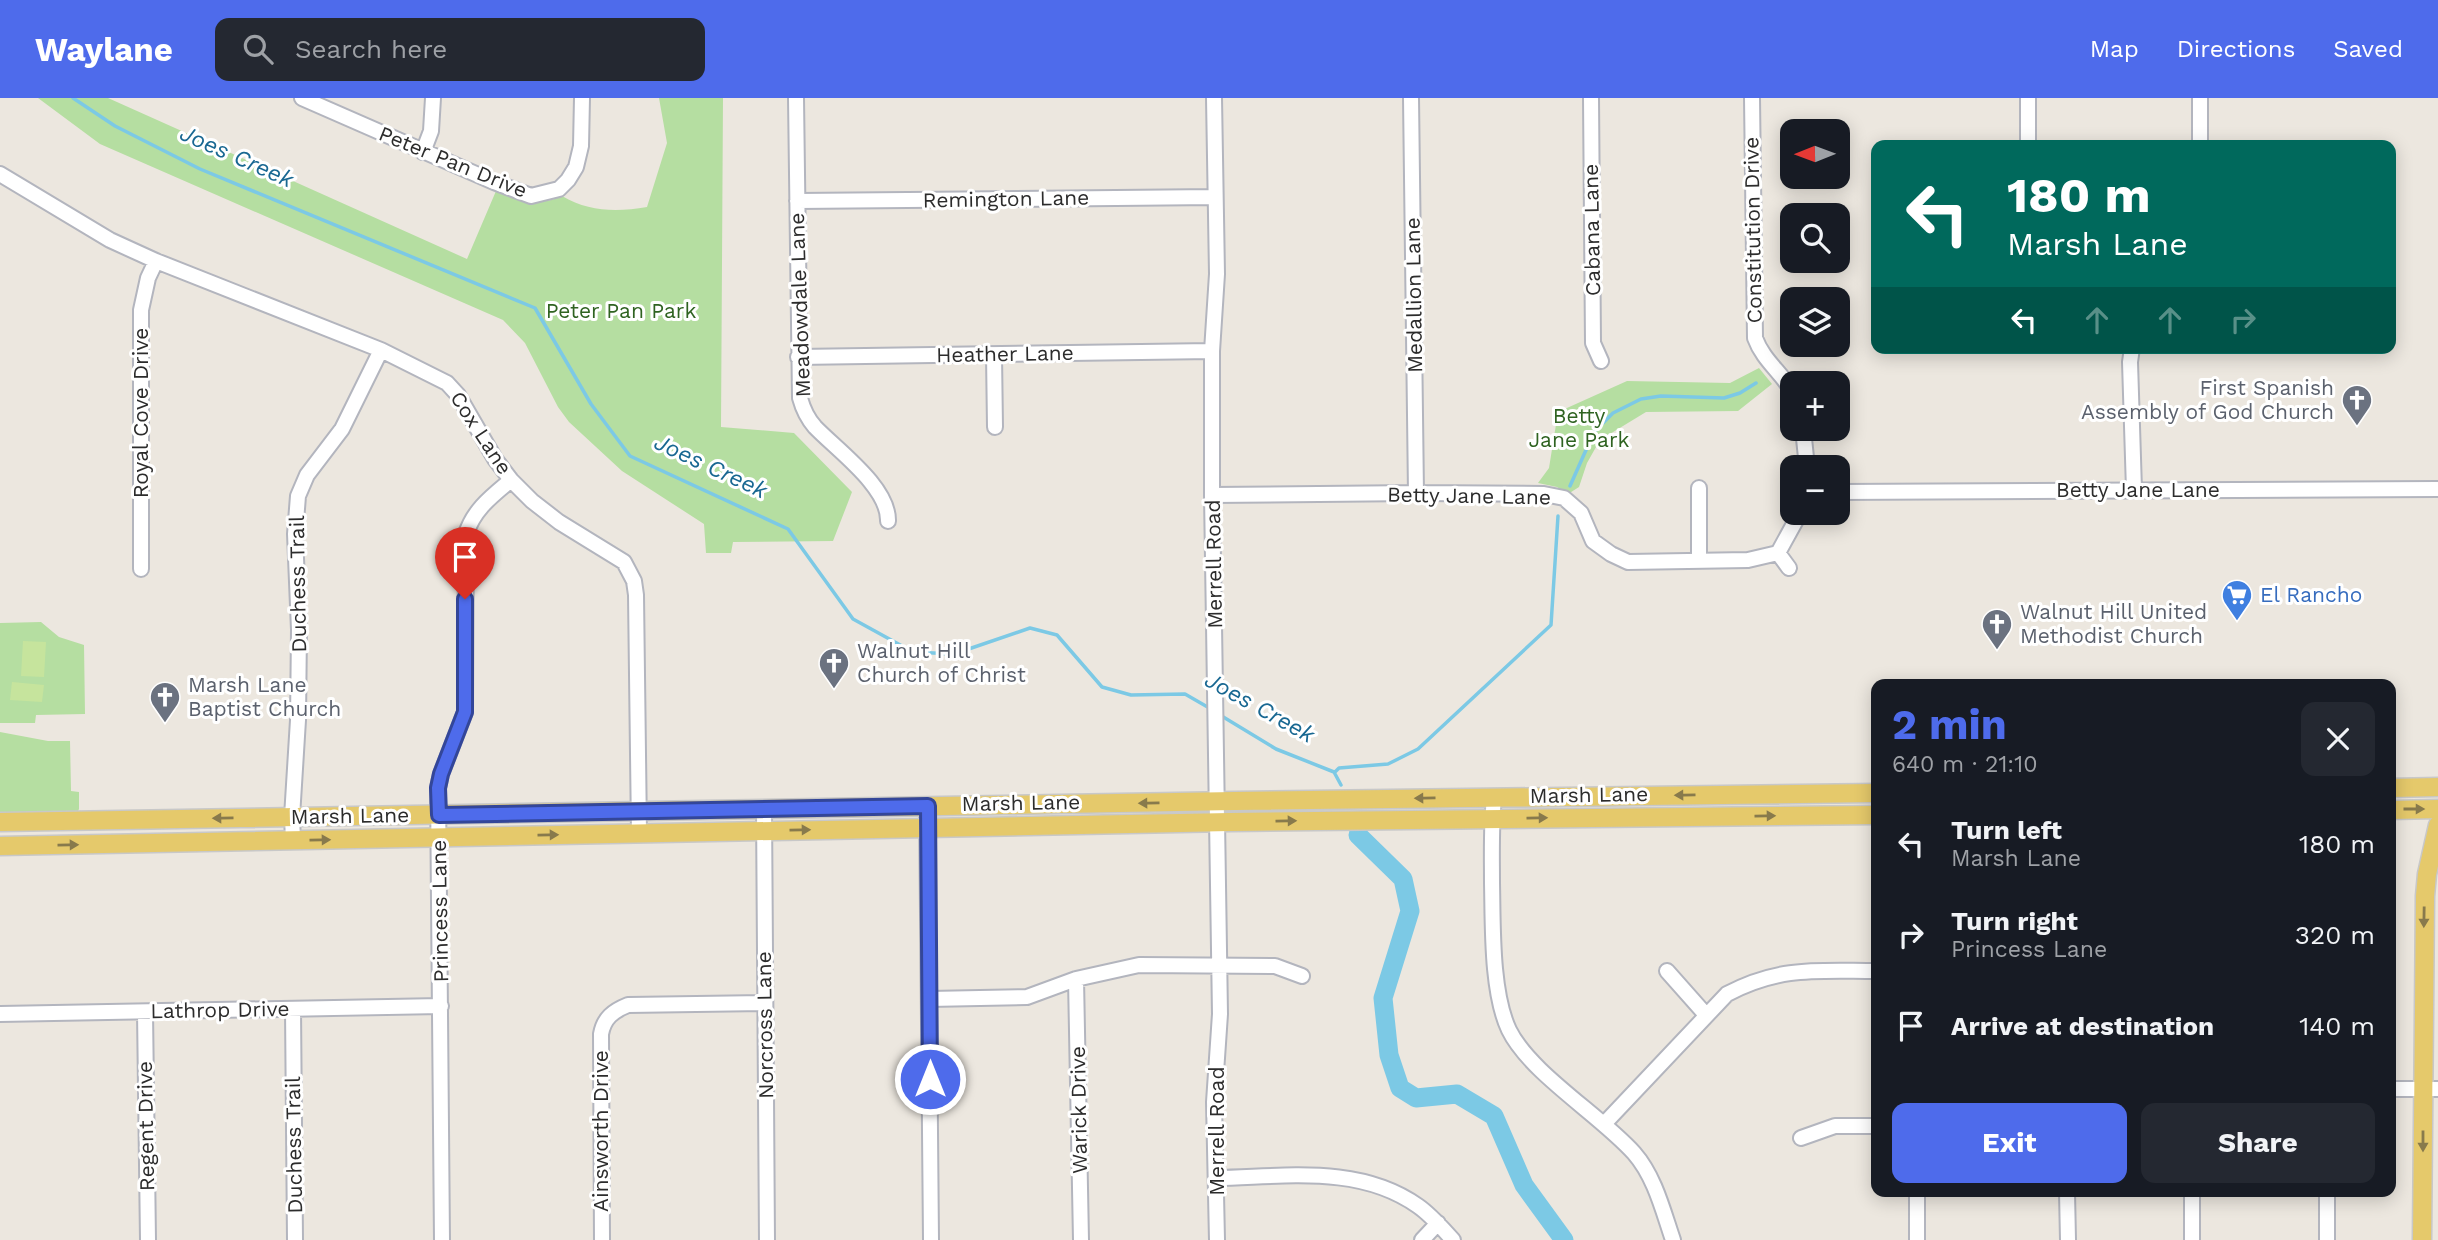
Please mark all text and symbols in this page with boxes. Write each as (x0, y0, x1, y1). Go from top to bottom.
search box (215, 18, 705, 81)
text: Waylane (35, 30, 173, 69)
icon: search (239, 30, 277, 68)
text: Search here (295, 34, 447, 64)
text: Map (2090, 35, 2139, 63)
text: Directions (2177, 35, 2295, 63)
text: Saved (2333, 35, 2403, 63)
water label: Joes Creek (176, 119, 299, 194)
north arrow (1780, 119, 1850, 189)
map controls (1780, 119, 1850, 525)
street label: Peter Pan Drive (375, 120, 531, 203)
street label: Constitution Drive (1738, 137, 1767, 324)
street label: Cabana Lane (1578, 164, 1605, 296)
text: 180 m (2007, 166, 2151, 224)
icon: left (1892, 168, 1983, 259)
street label: Remington Lane (922, 185, 1090, 212)
button: search (1780, 203, 1850, 273)
street label: Meadowdale Lane (784, 212, 815, 398)
street label: Medallion Lane (1400, 217, 1427, 373)
text: Marsh Lane (2007, 225, 2188, 263)
button: layers (1780, 287, 1850, 357)
park label: Peter Pan Park (546, 298, 696, 323)
icon: left (2005, 301, 2043, 339)
icon: ahead (2078, 301, 2116, 339)
icon: ahead (2151, 301, 2189, 339)
icon: right (2224, 301, 2262, 339)
street label: Royal Cove Drive (128, 328, 153, 498)
street label: Heather Lane (936, 340, 1074, 367)
button: + (1780, 371, 1850, 441)
place label: First Spanish Assembly of God Church (2081, 375, 2334, 424)
church icon: First Spanish Assembly of God Church (2340, 383, 2374, 427)
street label: Cox Lane (445, 386, 518, 479)
park label: Betty Jane Park (1529, 403, 1630, 452)
water label: Joes Creek (650, 429, 773, 505)
button: − (1780, 455, 1850, 525)
street label: Betty Jane Lane (2056, 477, 2220, 502)
street label: Betty Jane Lane (1387, 482, 1551, 509)
street label: Merrell Road (1200, 499, 1227, 629)
street label: Duchess Trail (284, 515, 311, 653)
pin (435, 527, 495, 599)
icon: arrive (446, 538, 484, 576)
supermarket icon: El Rancho (2220, 578, 2254, 622)
place label: El Rancho (2260, 582, 2362, 607)
place label: Walnut Hill United Methodist Church (2020, 599, 2207, 648)
church icon: Walnut Hill United Methodist Church (1980, 607, 2014, 651)
place label: Walnut Hill Church of Christ (857, 638, 1026, 687)
church icon: Walnut Hill Church of Christ (817, 646, 851, 690)
water label: Joes Creek (1200, 666, 1321, 749)
place label: Marsh Lane Baptist Church (188, 672, 341, 721)
church icon: Marsh Lane Baptist Church (148, 680, 182, 724)
text: 2 min (1892, 700, 2007, 749)
button: close (2301, 702, 2375, 776)
text: 640 m · 21:10 (1892, 751, 2037, 778)
street label: Marsh Lane (1529, 781, 1649, 808)
street label: Marsh Lane (961, 789, 1081, 816)
one-way arrow (1674, 790, 1696, 801)
one-way arrow (1414, 793, 1436, 804)
one-way arrow (1137, 797, 1159, 808)
street label: Marsh Lane (290, 802, 410, 829)
one-way arrow (2403, 803, 2425, 815)
one-way arrow (1754, 810, 1776, 822)
one-way arrow (212, 812, 234, 824)
one-way arrow (1527, 813, 1549, 824)
one-way arrow (1275, 815, 1297, 827)
text: Turn left (1951, 815, 2062, 845)
one-way arrow (789, 824, 811, 836)
icon: left (1892, 825, 1930, 863)
one-way arrow (537, 829, 559, 841)
text: 180 m (2299, 829, 2375, 859)
one-way arrow (309, 834, 331, 846)
one-way arrow (57, 839, 79, 851)
street label: Princess Lane (426, 839, 453, 983)
text: Marsh Lane (1951, 845, 2081, 872)
text: Turn right (1951, 906, 2078, 936)
one-way arrow (2419, 906, 2430, 928)
icon: right (1892, 916, 1930, 954)
text: 320 m (2295, 920, 2375, 950)
text: Princess Lane (1951, 936, 2107, 963)
street label: Norcross Lane (751, 951, 778, 1099)
street label: Lathrop Drive (150, 996, 290, 1023)
icon: arrive (1892, 1007, 1930, 1045)
text: Arrive at destination (1951, 1011, 2214, 1041)
text: 140 m (2299, 1011, 2375, 1041)
position arrow (893, 1042, 967, 1116)
street label: Warick Drive (1065, 1046, 1092, 1174)
street label: Ainsworth Drive (588, 1050, 613, 1212)
street label: Regent Drive (132, 1061, 159, 1191)
street label: Merrell Road (1204, 1066, 1229, 1196)
street label: Duchess Trail (280, 1076, 307, 1214)
button: Exit (1892, 1103, 2127, 1183)
button: Share (2141, 1103, 2375, 1183)
one-way arrow (2417, 1131, 2429, 1153)

